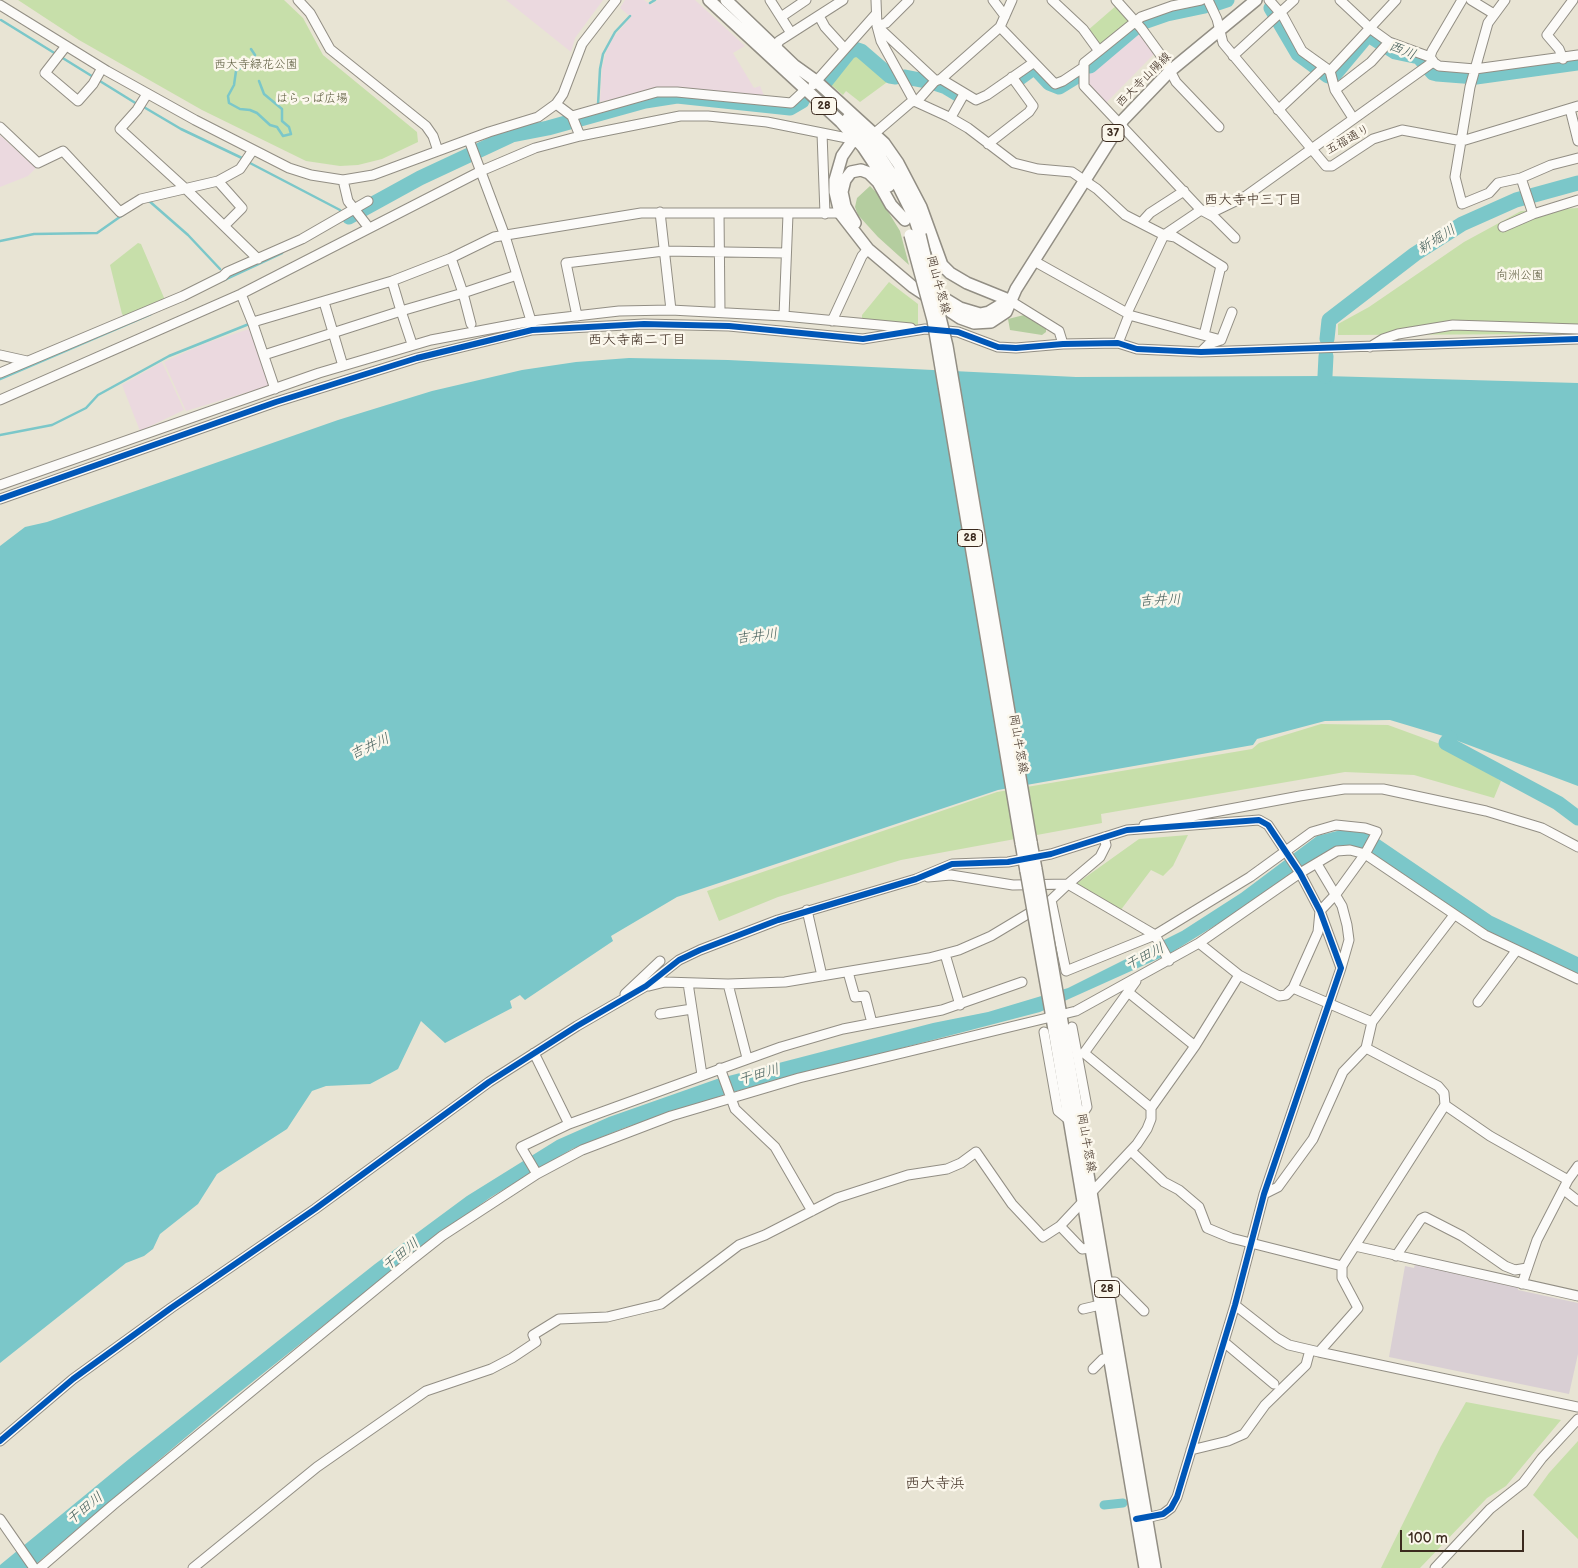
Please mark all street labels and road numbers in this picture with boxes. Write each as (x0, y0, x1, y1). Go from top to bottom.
street label: 西大寺山陽線 (1113, 49, 1175, 111)
road number: 28 (812, 98, 836, 114)
street label: 五福通り (1324, 122, 1372, 158)
road number: 37 (1102, 125, 1124, 142)
street label: 岡山牛窓線 (923, 254, 953, 316)
road number: 28 (958, 530, 982, 546)
street label: 岡山牛窓線 (1006, 713, 1030, 775)
street label: 岡山牛窓線 (1074, 1112, 1098, 1174)
road number: 28 (1094, 1280, 1120, 1298)

